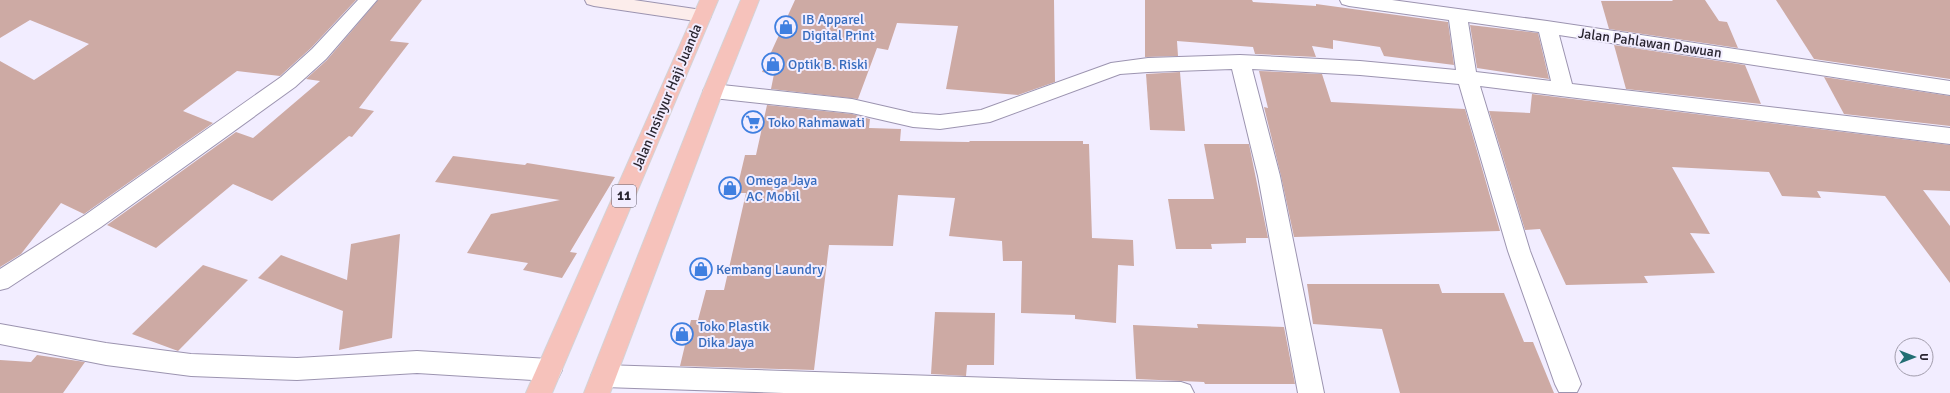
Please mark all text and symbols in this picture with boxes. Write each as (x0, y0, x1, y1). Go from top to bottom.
place label: IB Apparel Digital Print (802, 11, 875, 44)
shop icon: IB Apparel Digital Print (773, 14, 799, 40)
street label: Jalan Insinyur Haji Juanda (629, 21, 705, 173)
street label: Jalan Pahlawan Dawuan (1577, 25, 1723, 61)
shop icon: Optik B. Riski (760, 51, 786, 77)
place label: Optik B. Riski (788, 56, 868, 73)
supermarket icon: Toko Rahmawati (740, 109, 766, 135)
place label: Toko Rahmawati (768, 114, 865, 131)
place label: Omega Jaya AC Mobil (746, 172, 817, 205)
shop icon: Omega Jaya AC Mobil (717, 175, 743, 201)
road number: 11 (612, 185, 636, 207)
shop icon: Kembang Laundry (688, 256, 714, 282)
place label: Kembang Laundry (716, 261, 824, 278)
place label: Toko Plastik Dika Jaya (698, 318, 769, 351)
shop icon: Toko Plastik Dika Jaya (669, 321, 695, 347)
north arrow (1894, 337, 1934, 377)
text: U (1917, 353, 1930, 361)

